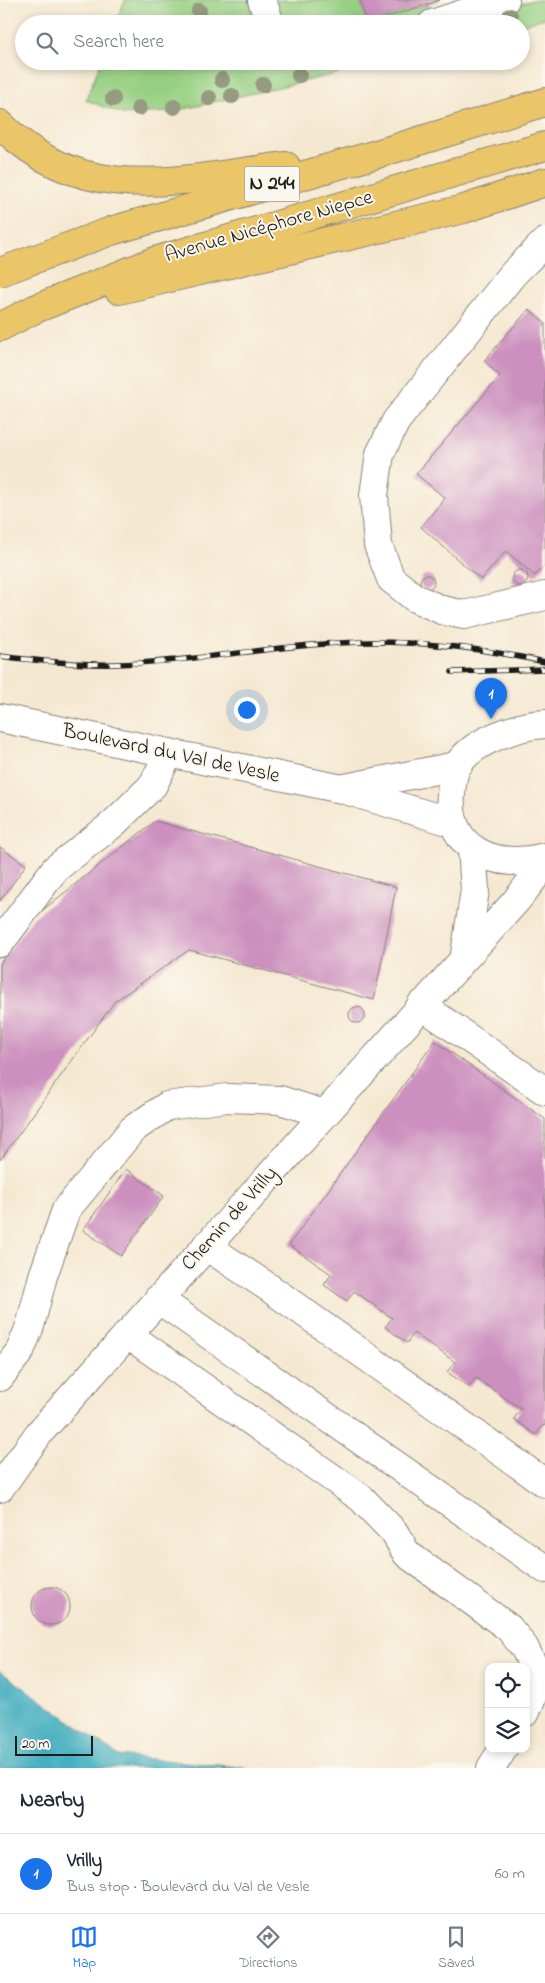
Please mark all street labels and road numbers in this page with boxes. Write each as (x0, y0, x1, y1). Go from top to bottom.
road number: N 244 (244, 166, 300, 202)
street label: Avenue Nicéphore Niepce (161, 183, 377, 271)
street label: Boulevard du Val de Vesle (59, 716, 283, 792)
street label: Chemin de Vrilly (175, 1160, 287, 1279)

